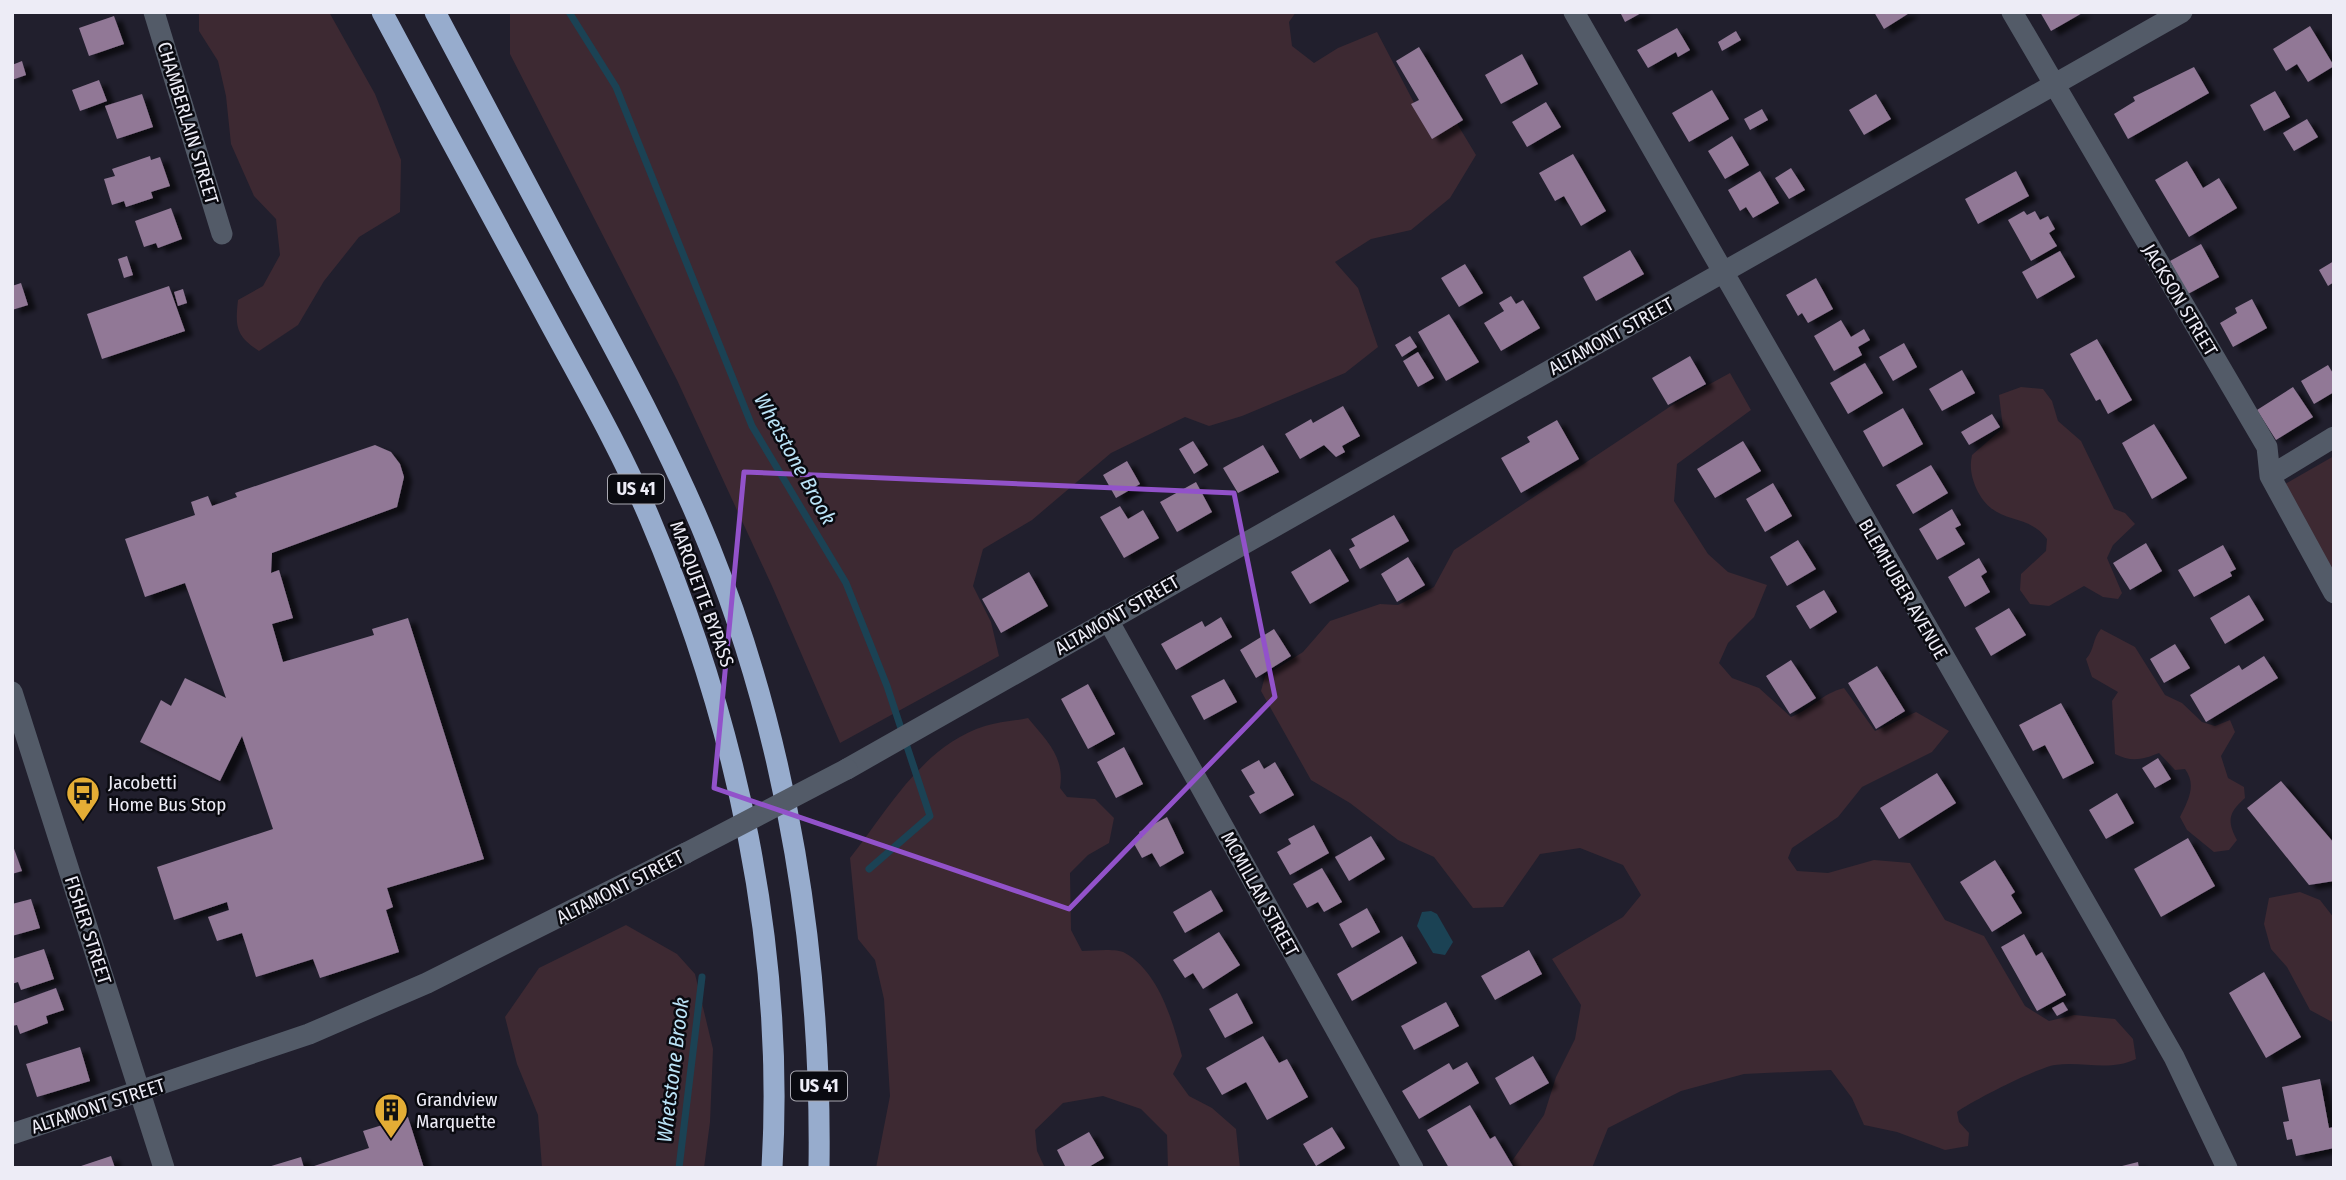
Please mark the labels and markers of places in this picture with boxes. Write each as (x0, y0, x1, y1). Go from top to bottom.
place label: Jacobetti Home Bus Stop (108, 771, 226, 816)
bus stop icon: Jacobetti Home Bus Stop (64, 774, 102, 823)
place label: Grandview Marquette (416, 1088, 498, 1133)
building icon: Grandview Marquette (372, 1091, 410, 1140)

